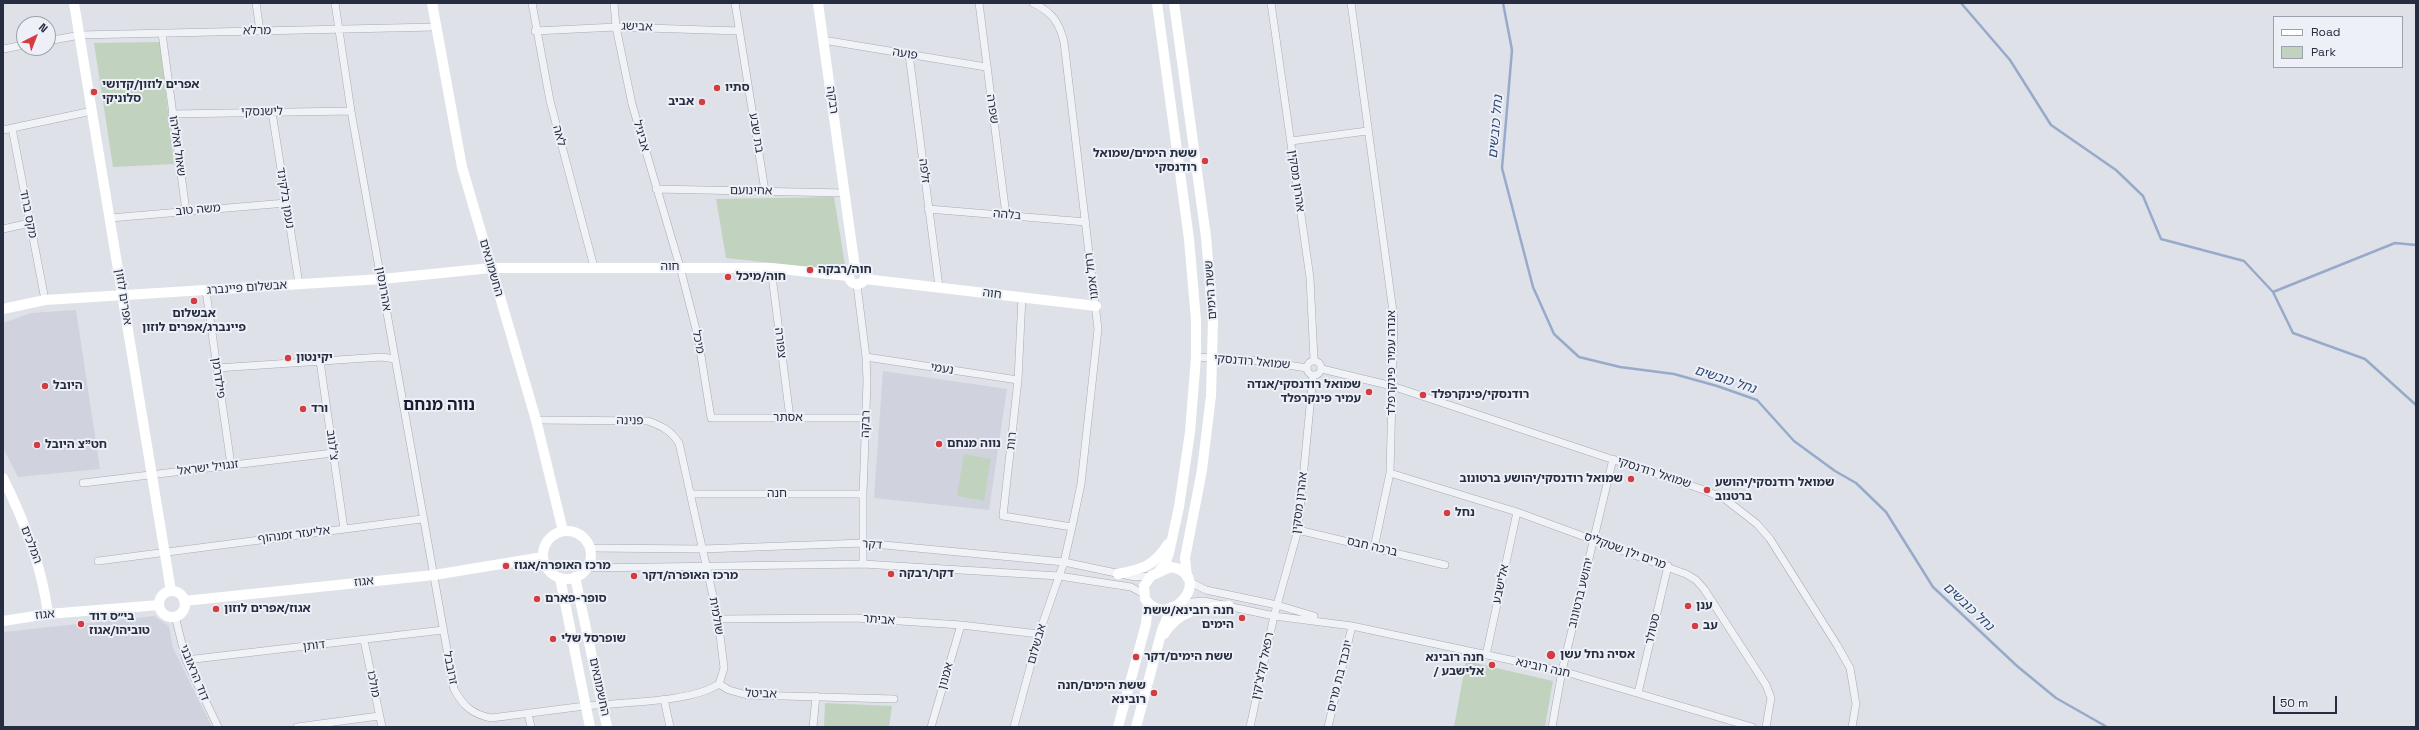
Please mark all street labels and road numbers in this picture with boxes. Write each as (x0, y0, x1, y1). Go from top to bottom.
street label: אבישג (621, 19, 653, 35)
street label: מרלא (243, 24, 271, 38)
street label: פועה (891, 45, 919, 63)
street label: רבקה (823, 85, 841, 115)
street label: שפרה (983, 93, 1001, 125)
street label: לישנסקי (241, 104, 283, 120)
street label: בת שבע (746, 112, 766, 154)
street label: שאול ואליהו (166, 115, 188, 177)
street label: אביגיל (630, 119, 652, 153)
street label: לאה (549, 124, 569, 148)
street label: אהרון מסקין (1285, 149, 1307, 213)
street label: זלפה (915, 158, 933, 184)
street label: נעמן בלקינד (273, 166, 297, 230)
street label: אחינועם (730, 183, 772, 199)
street label: מקס ברוד (16, 188, 40, 240)
street label: משה טוב (175, 201, 221, 219)
street label: בלהה (992, 207, 1022, 223)
street label: החשמונאים (476, 238, 506, 298)
street label: רחל אמנו (1082, 252, 1102, 300)
street label: חוה (660, 260, 680, 274)
street label: ששת הימים (1202, 260, 1220, 320)
street label: אהרונסון (372, 266, 394, 312)
street label: אפרים לוזון (111, 268, 135, 326)
street label: אבשלום פיינברג (206, 278, 288, 298)
street label: חוה (982, 286, 1002, 302)
street label: אנדה עמיר פינקרפלד (1385, 310, 1399, 416)
street label: צפורה (771, 327, 789, 359)
street label: מיכל (689, 329, 707, 355)
street label: שמואל רודנסקי (1213, 351, 1291, 373)
street label: פילדרמן (208, 357, 228, 399)
street label: נעמי (929, 360, 955, 378)
street label: רבקה (858, 410, 874, 438)
street label: אסתר (773, 411, 803, 425)
street label: פנינה (616, 414, 644, 428)
street label: צ'לנוב (323, 429, 341, 461)
street label: רות (1004, 431, 1020, 451)
street label: שמואל רודנסקי (1615, 454, 1693, 492)
street label: זנגויל ישראל (176, 457, 240, 479)
street label: אהרון מסקין (1289, 471, 1311, 535)
street label: חנה (767, 487, 787, 501)
street label: אליעזר זמנהוף (257, 523, 331, 547)
street label: המלכים (17, 524, 45, 566)
street label: מרים ילן שטקליס (1582, 529, 1668, 573)
street label: ברכה חבס (1345, 534, 1399, 560)
street label: דקר (861, 537, 883, 553)
street label: יהושע ברטונוב (1565, 556, 1597, 630)
street label: אלישבע (1490, 563, 1512, 605)
street label: אגוז (353, 574, 375, 590)
street label: שולמית (706, 596, 726, 636)
street label: אגוז (34, 607, 56, 623)
street label: אביתר (862, 612, 896, 628)
street label: סטולר (1642, 612, 1664, 646)
street label: אבשלום (1024, 622, 1050, 666)
street label: רפאל קלצ'קין (1249, 631, 1277, 701)
street label: דותן (302, 638, 326, 654)
street label: יוכבד בת מרים (1324, 639, 1356, 713)
street label: דוד הראובני (176, 643, 212, 703)
street label: זרובבל (440, 650, 460, 686)
street label: חנה רובינא (1514, 655, 1572, 681)
street label: החשמונאים (586, 657, 612, 717)
street label: אמנון (935, 661, 957, 691)
street label: מולכו (363, 669, 383, 699)
street label: אביטל (745, 686, 777, 702)

